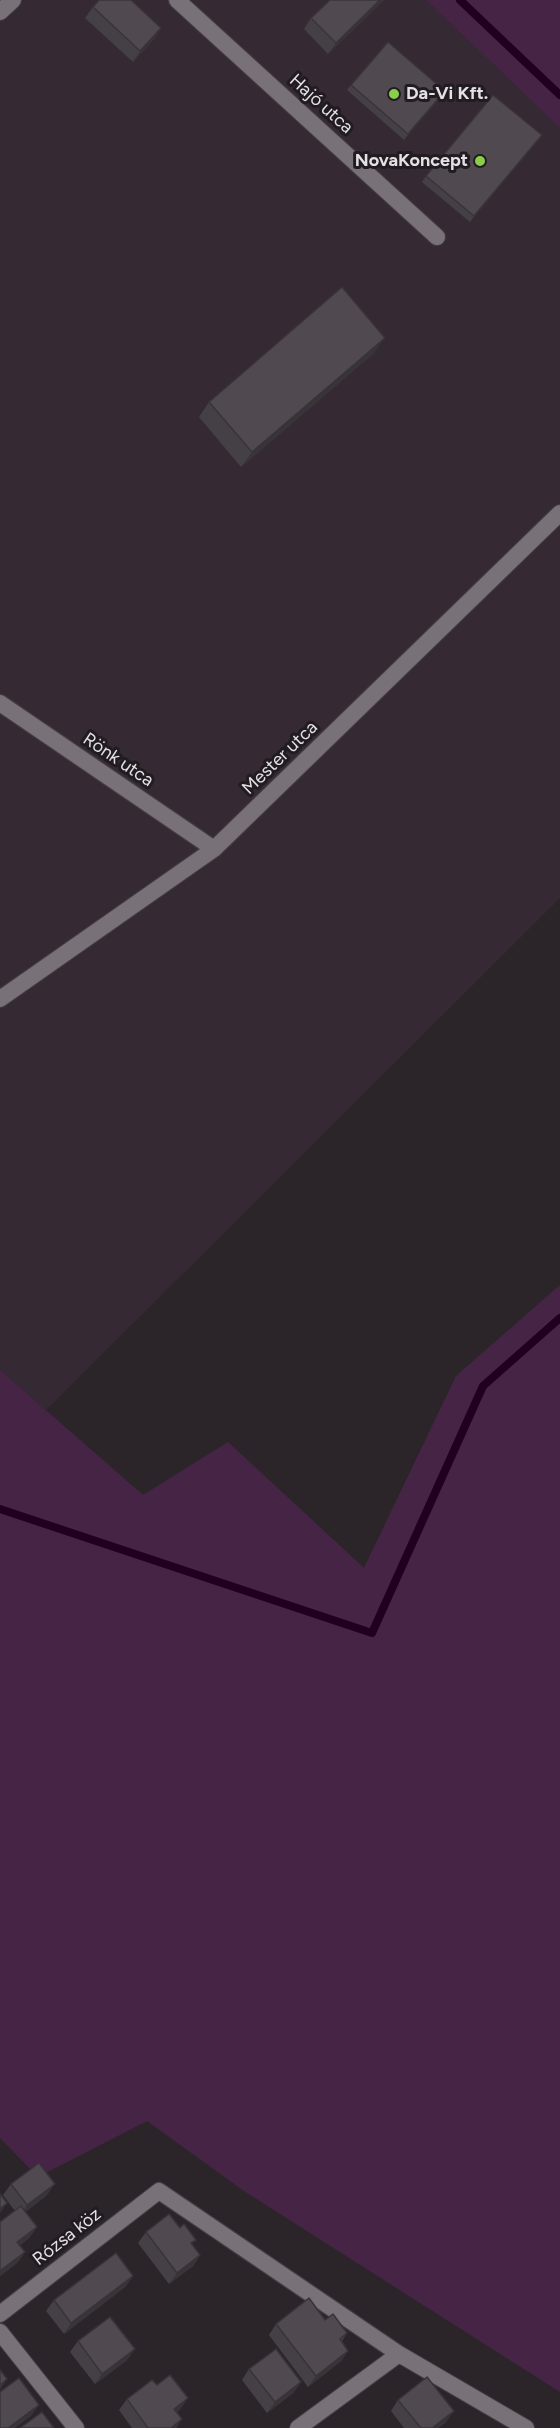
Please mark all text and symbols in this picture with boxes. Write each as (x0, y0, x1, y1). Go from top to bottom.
street label: Hajó utca (285, 70, 357, 138)
place label: Da-Vi Kft. (406, 83, 488, 105)
marker: Da-Vi Kft. (387, 87, 401, 101)
place label: NovaKoncept (355, 150, 468, 172)
marker: NovaKoncept (473, 154, 487, 168)
street label: Mester utca (238, 717, 322, 799)
street label: Rönk utca (79, 728, 157, 792)
street label: Rózsa köz (29, 2204, 105, 2270)

